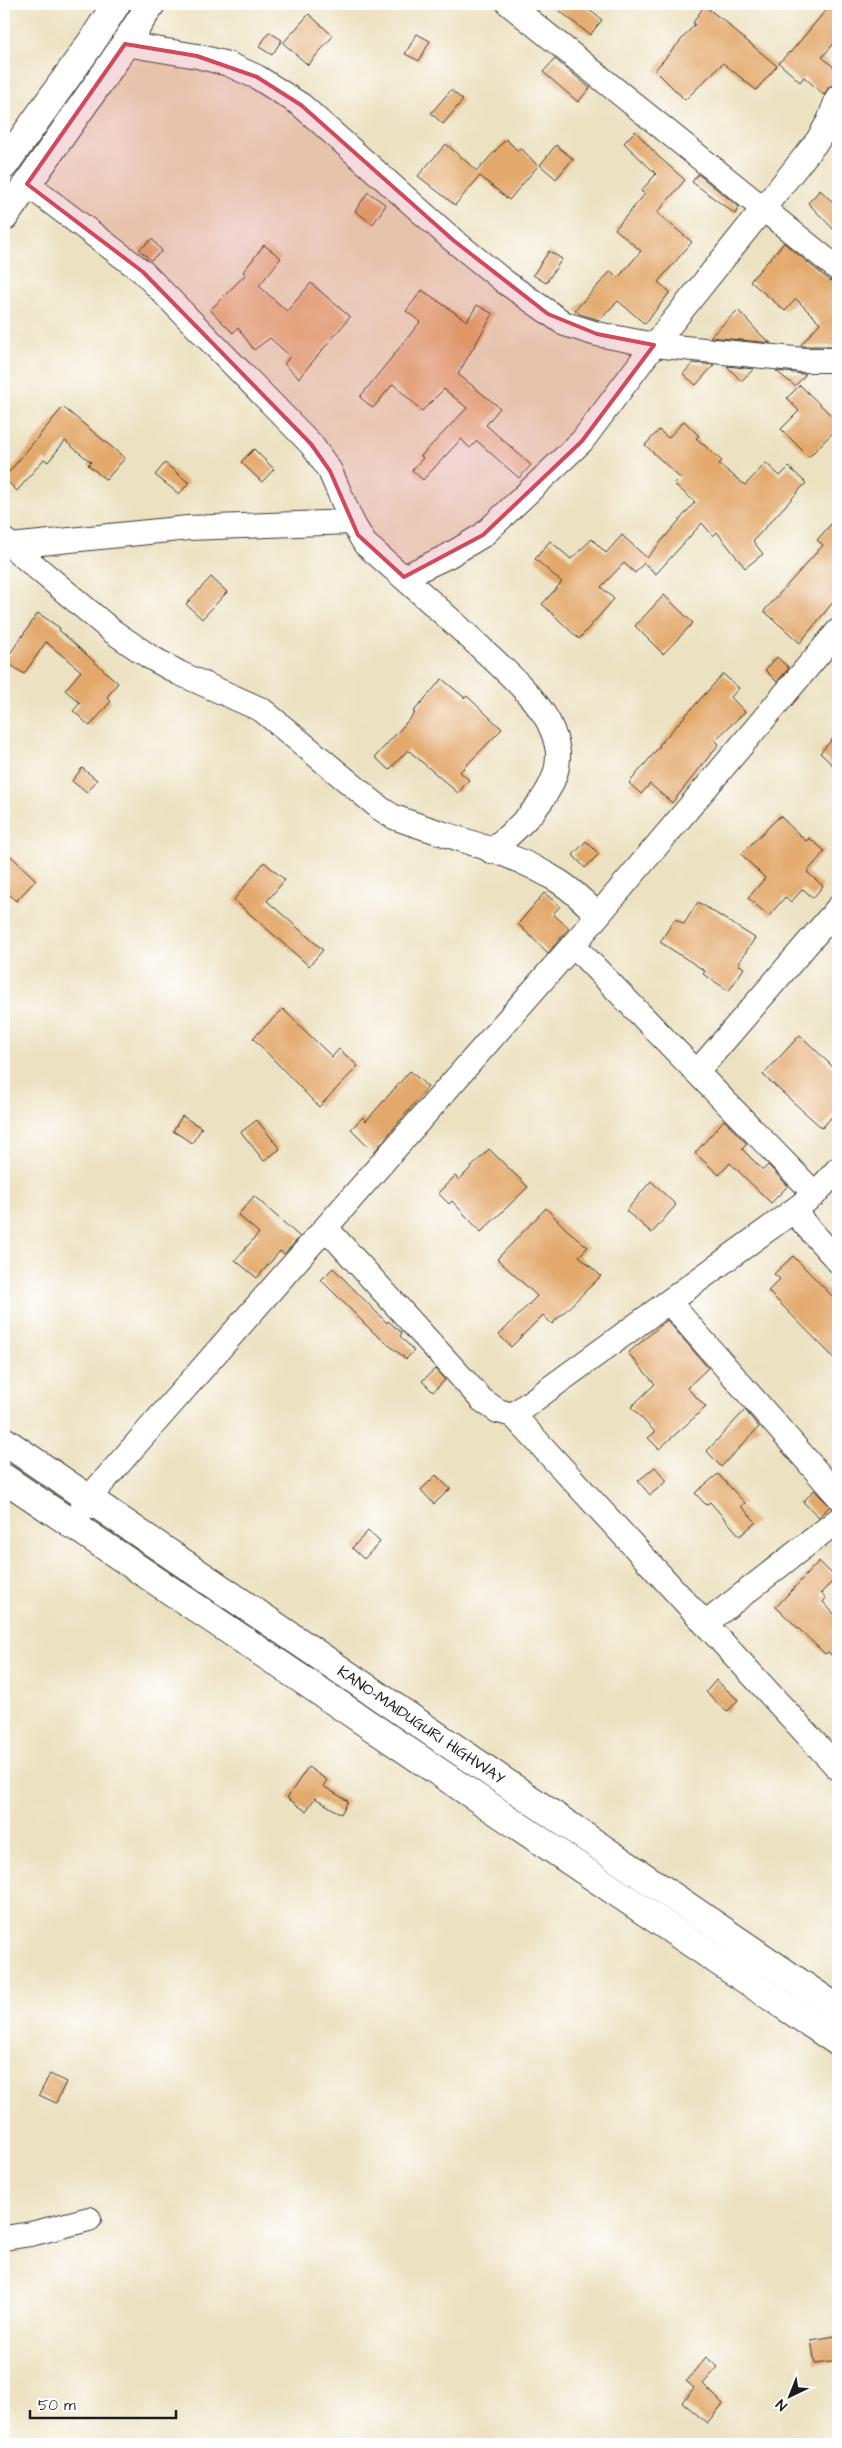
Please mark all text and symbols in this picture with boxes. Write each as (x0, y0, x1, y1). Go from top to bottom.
street label: KANO-MAIDUGURI HIGHWAY (333, 1661, 510, 1790)
north arrow (764, 2370, 814, 2420)
scale bar (30, 2388, 176, 2420)
text: N (772, 2394, 792, 2415)
text: 50 m (38, 2395, 76, 2416)

